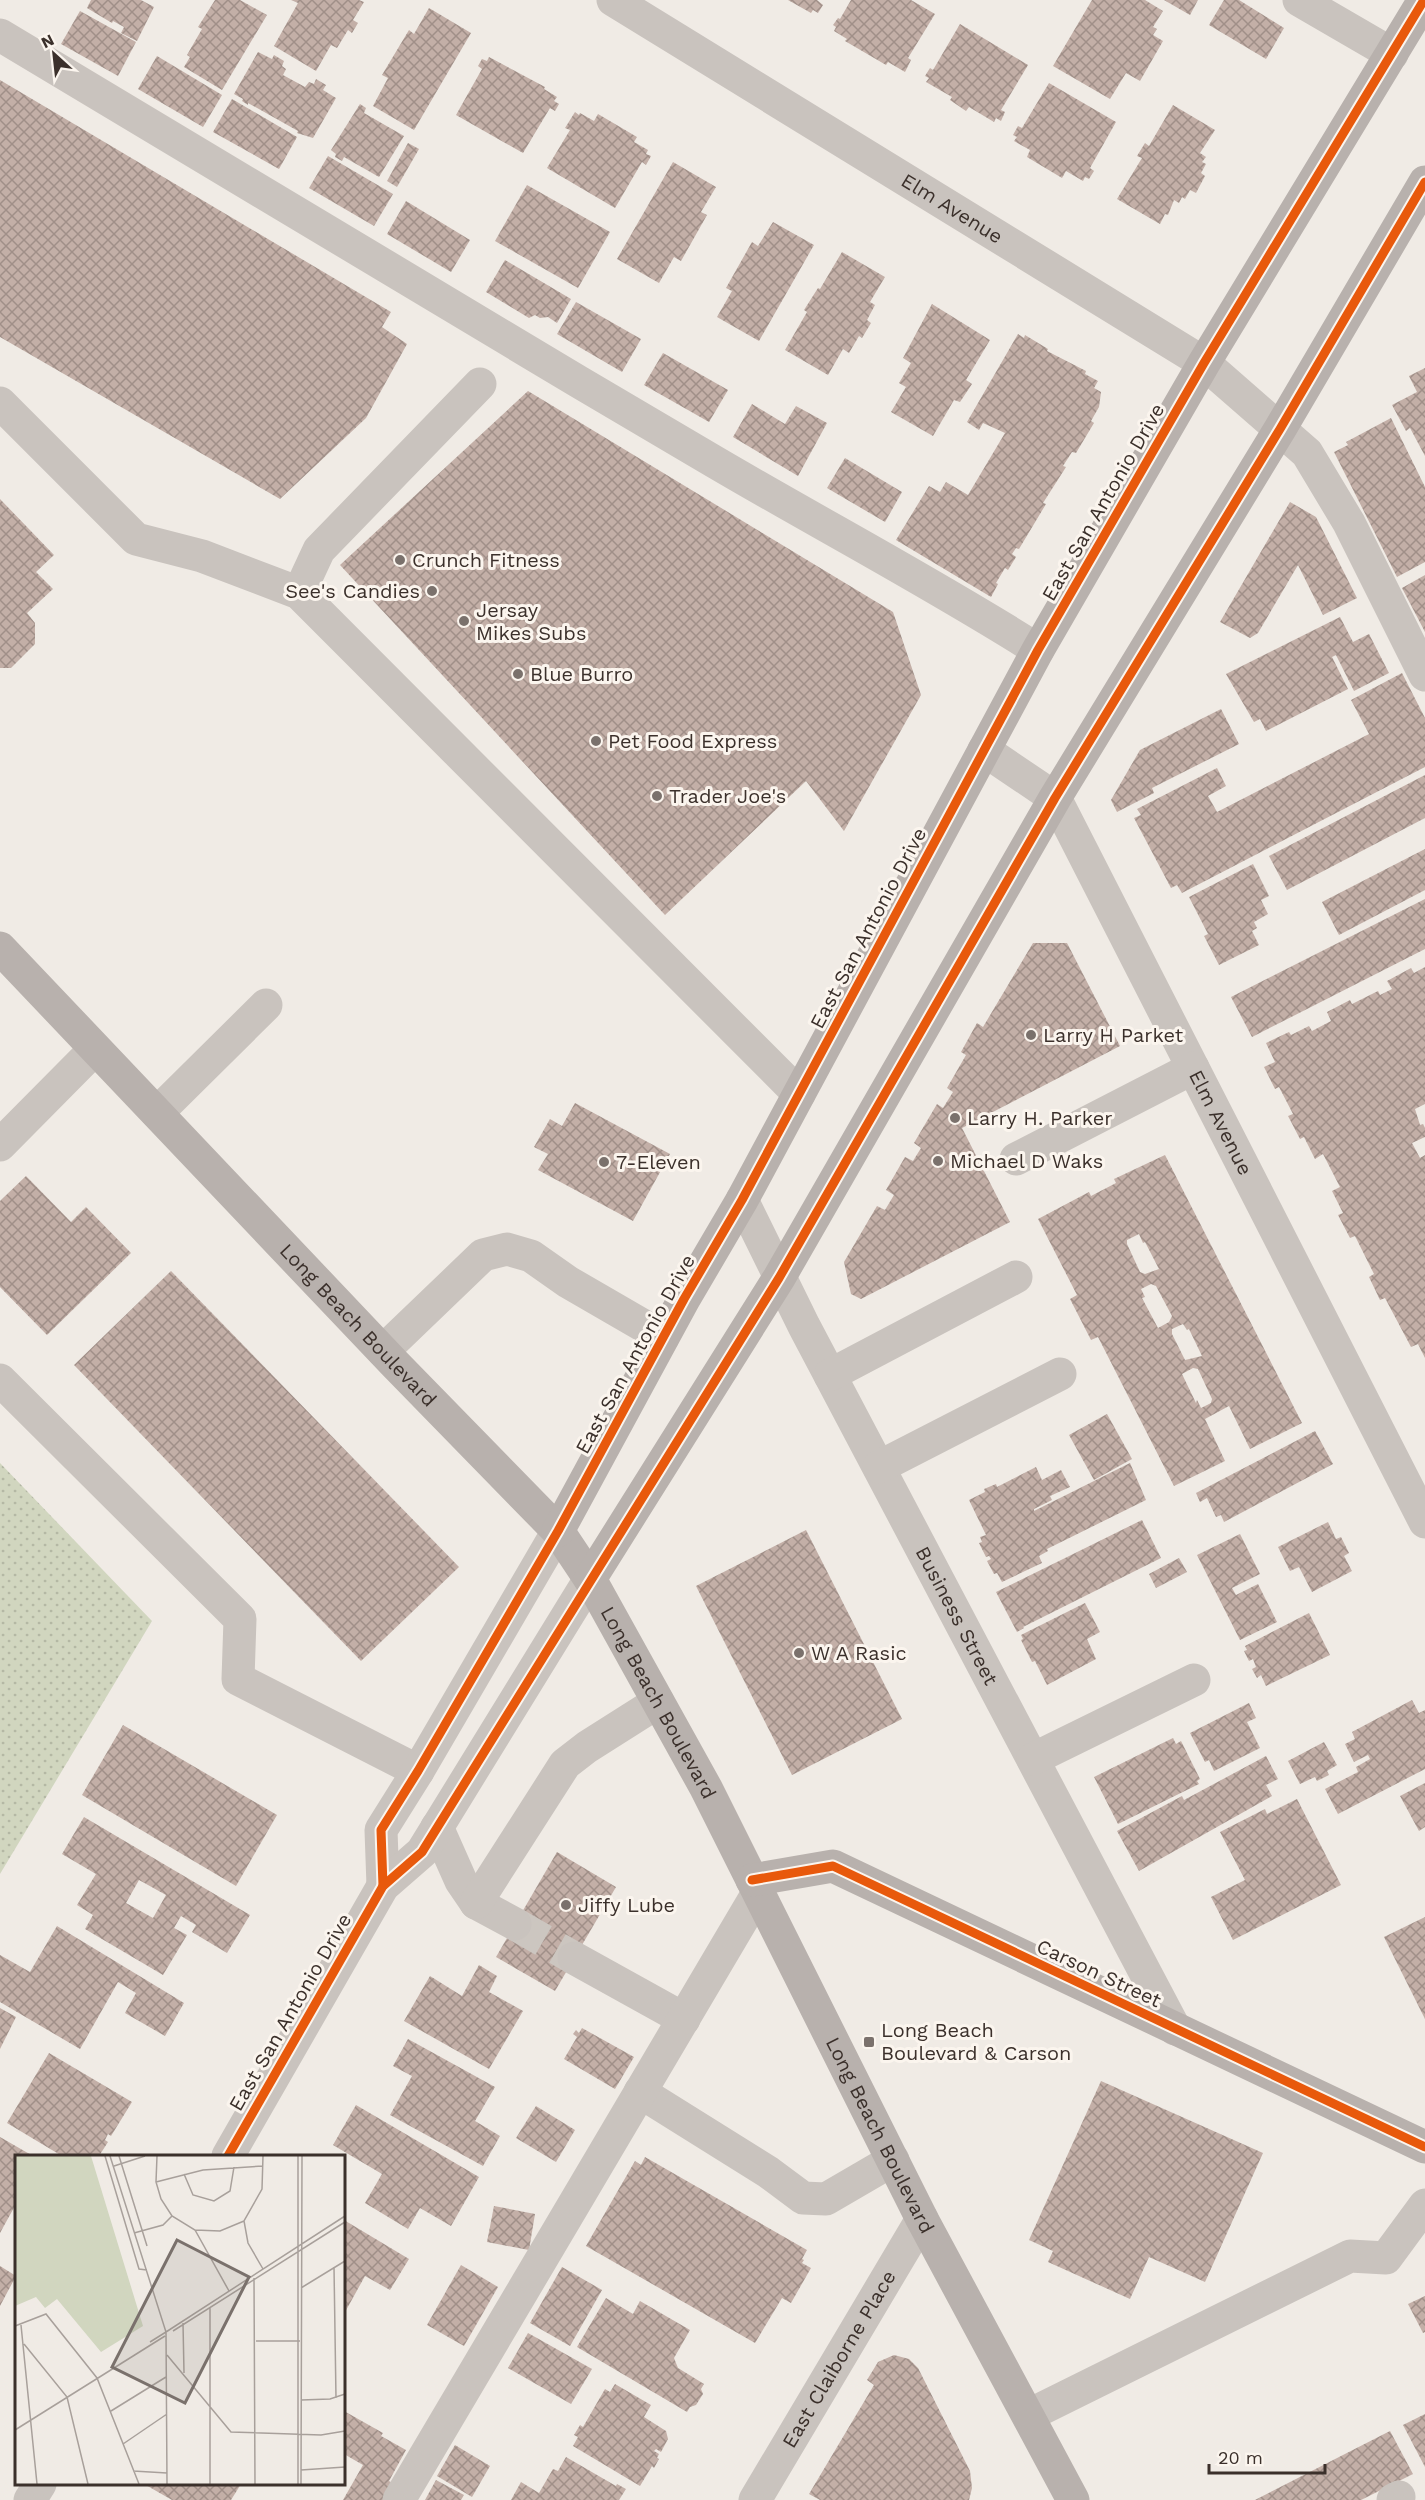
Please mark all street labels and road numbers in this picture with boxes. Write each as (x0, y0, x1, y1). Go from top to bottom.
street label: Elm Avenue (897, 168, 1007, 249)
street label: East San Antonio Drive (1037, 399, 1169, 605)
street label: East San Antonio Drive (805, 823, 931, 1033)
street label: Elm Avenue (1184, 1066, 1258, 1179)
street label: Long Beach Boulevard (275, 1238, 442, 1411)
street label: East San Antonio Drive (570, 1250, 700, 1458)
street label: Business Street (910, 1542, 1004, 1690)
street label: Long Beach Boulevard (596, 1602, 721, 1803)
street label: East San Antonio Drive (224, 1909, 356, 2115)
street label: Carson Street (1033, 1934, 1166, 2013)
street label: Long Beach Boulevard (821, 2033, 939, 2237)
street label: East Claiborne Place (777, 2266, 901, 2452)

